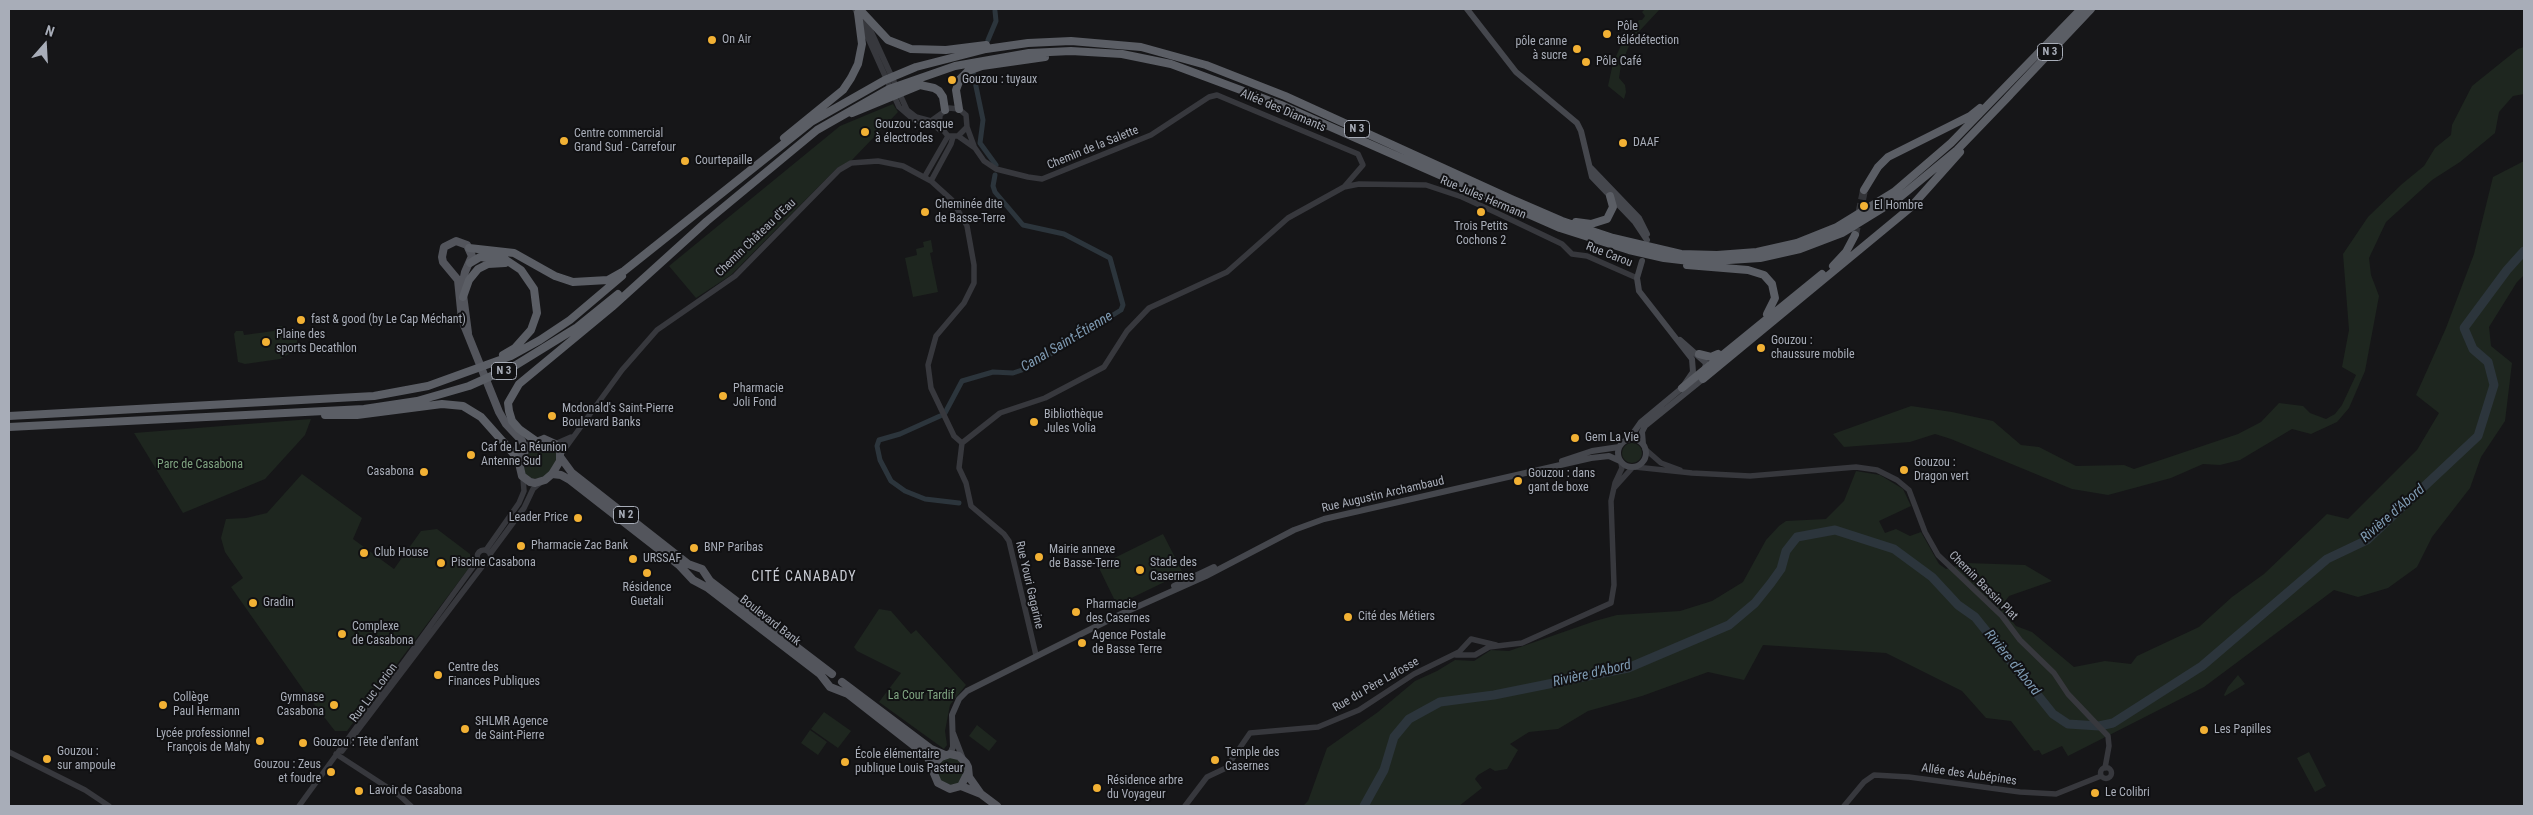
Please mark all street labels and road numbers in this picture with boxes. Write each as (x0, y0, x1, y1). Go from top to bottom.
road number: N 3 (2038, 44, 2062, 61)
street label: Allée des Diamants (1238, 87, 1328, 135)
road number: N 3 (1344, 120, 1370, 138)
street label: Chemin de la Salette (1045, 123, 1141, 173)
street label: Rue Jules Hermann (1438, 173, 1528, 223)
street label: Chemin Château d'Eau (713, 196, 799, 280)
street label: Rue Carou (1584, 240, 1634, 270)
road number: N 3 (492, 362, 516, 380)
street label: Rue Augustin Archambaud (1320, 474, 1446, 516)
road number: N 2 (614, 506, 638, 524)
street label: Rue Youri Gagarine (1012, 540, 1046, 630)
street label: Chemin Bassin Plat (1945, 548, 2021, 624)
street label: Boulevard Bank (737, 593, 803, 649)
street label: Rue du Père Lafosse (1330, 655, 1422, 715)
street label: Rue Luc Lorion (347, 661, 401, 725)
street label: Allée des Aubépines (1920, 761, 2018, 789)

